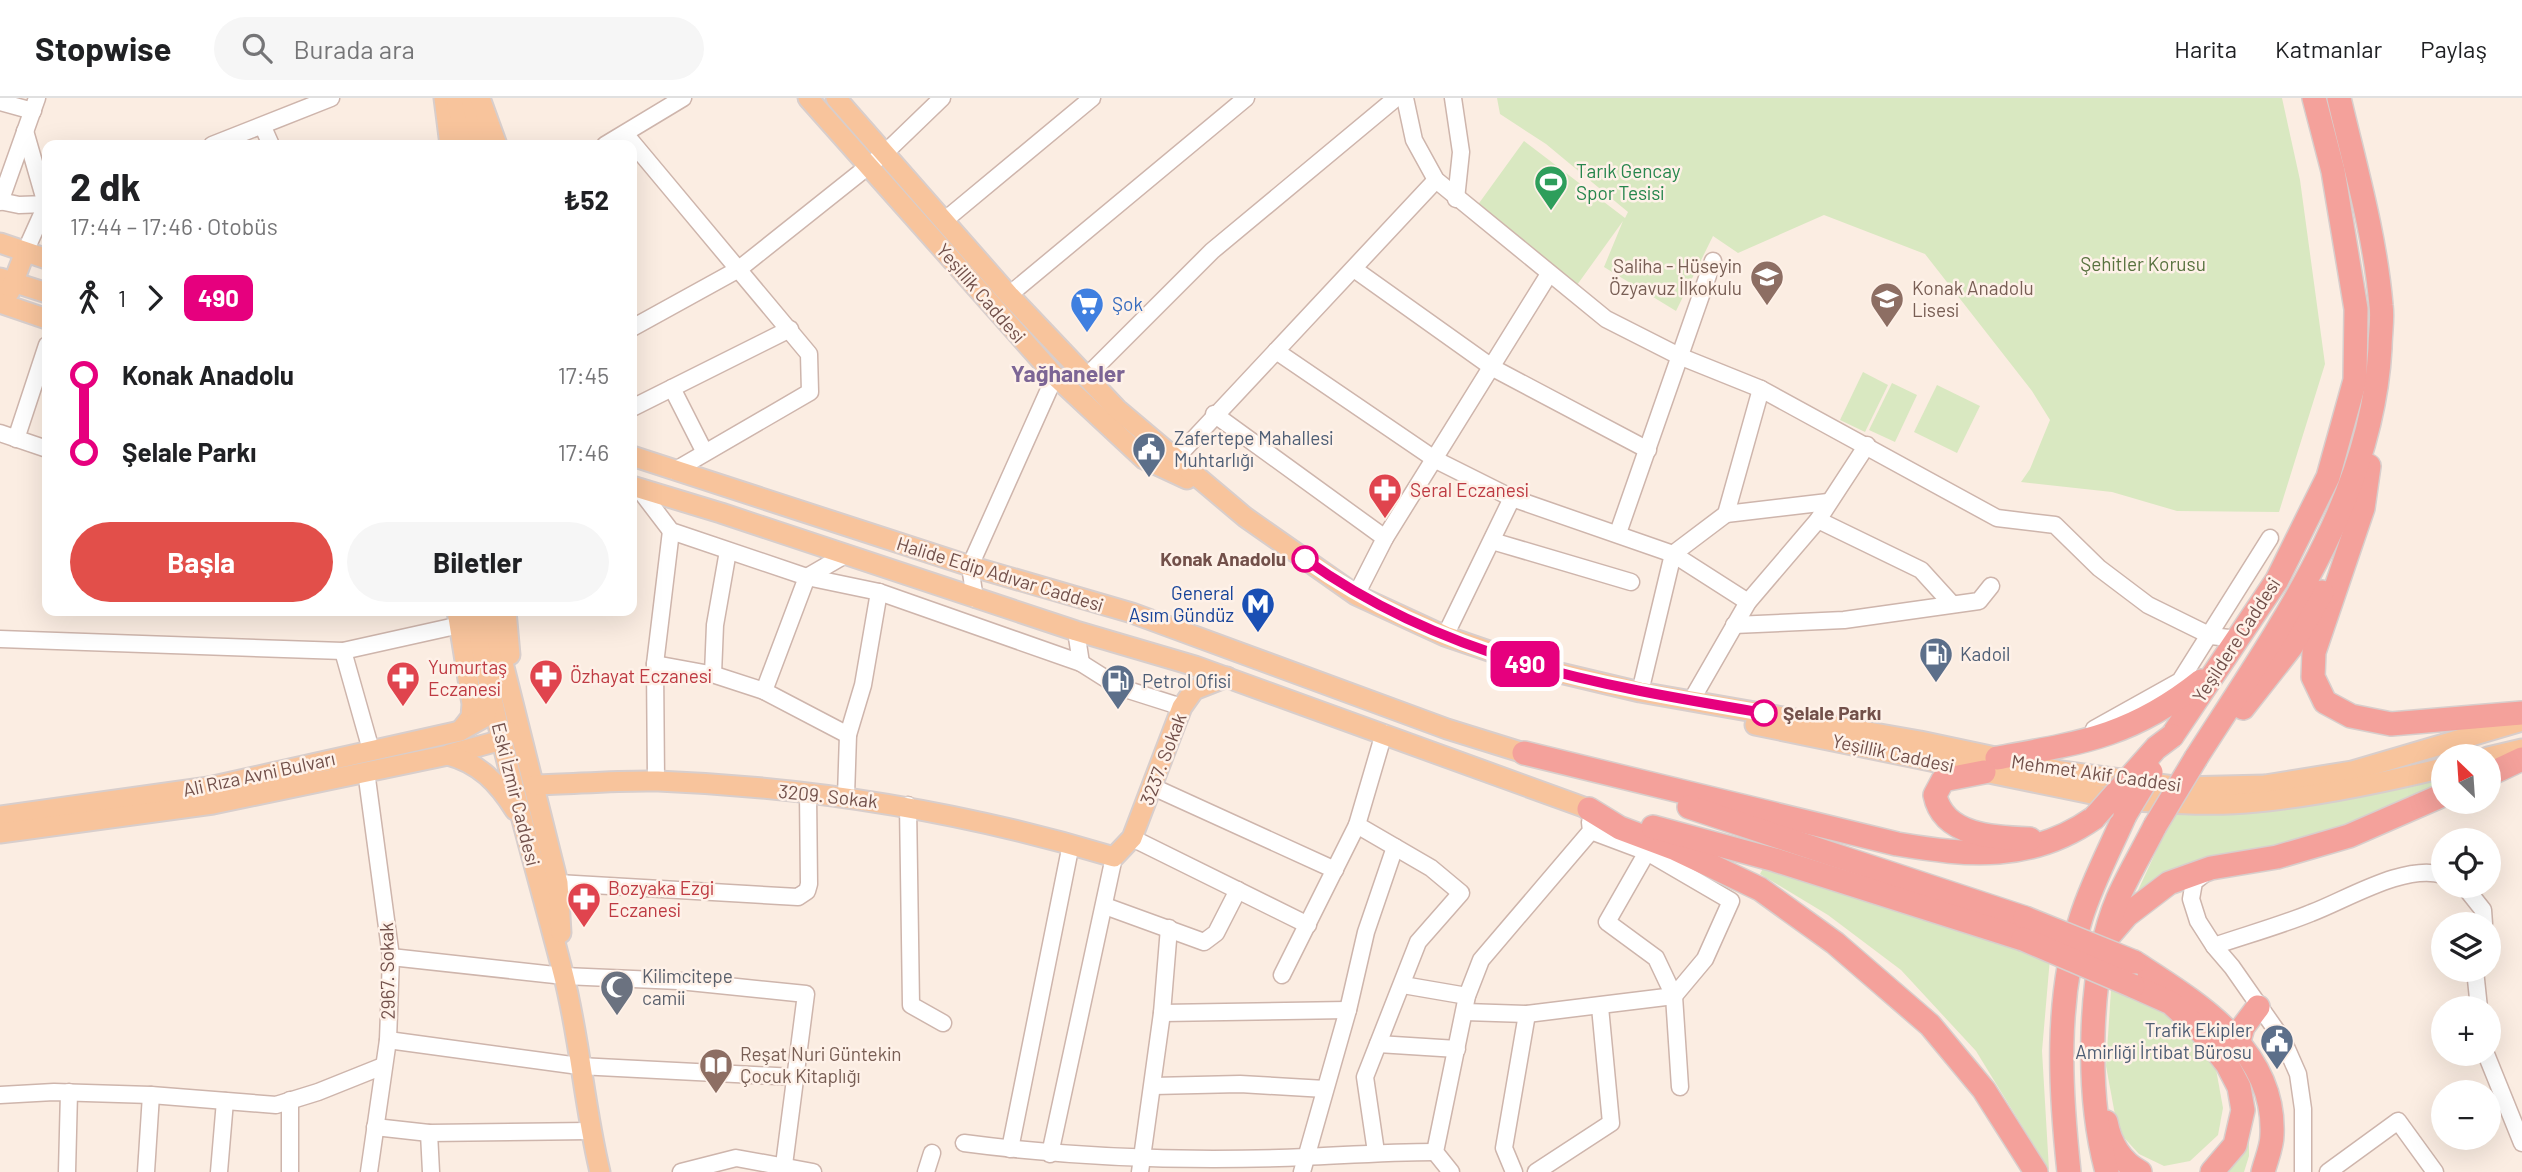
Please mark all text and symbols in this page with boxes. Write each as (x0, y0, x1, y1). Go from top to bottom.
search box (214, 17, 704, 80)
text: Stopwise (35, 28, 172, 68)
icon: search (238, 29, 276, 67)
text: Burada ara (294, 33, 415, 64)
text: Harita (2174, 34, 2237, 63)
text: Katmanlar (2275, 34, 2382, 63)
text: Paylaş (2420, 34, 2487, 63)
place label: Tarık Gencay Spor Tesisi (1576, 159, 1681, 204)
text: 2 dk (70, 163, 141, 209)
sports icon: Tarık Gencay Spor Tesisi (1532, 163, 1570, 212)
text: ₺52 (564, 184, 609, 215)
text: 17:44 – 17:46 · Otobüs (70, 212, 278, 240)
street label: Yeşillik Caddesi (932, 238, 1031, 347)
park label: Şehitler Korusu (2080, 252, 2206, 275)
place label: Saliha - Hüseyin Özyavuz İlkokulu (1609, 254, 1742, 299)
school or university icon: Saliha - Hüseyin Özyavuz İlkokulu (1748, 258, 1786, 307)
place label: Konak Anadolu Lisesi (1912, 276, 2034, 321)
icon: walk (70, 279, 108, 317)
icon: forward (136, 279, 174, 317)
school or university icon: Konak Anadolu Lisesi (1868, 280, 1906, 329)
text: 490 (198, 283, 239, 312)
text: 1 (118, 284, 126, 312)
supermarket icon: Şok (1068, 285, 1106, 334)
place label: Şok (1112, 292, 1143, 315)
text: Konak Anadolu (122, 359, 294, 390)
district label: Yağhaneler (1011, 359, 1125, 387)
text: 17:45 (558, 361, 609, 389)
place label: Zafertepe Mahallesi Muhtarlığı (1174, 426, 1333, 471)
public building icon: Zafertepe Mahallesi Muhtarlığı (1130, 430, 1168, 479)
text: Şelale Parkı (122, 436, 257, 467)
text: 17:46 (558, 438, 609, 466)
pharmacy icon: Seral Eczanesi (1366, 471, 1404, 520)
place label: Seral Eczanesi (1410, 478, 1529, 501)
button: Başla (70, 522, 333, 602)
button: Biletler (347, 522, 609, 602)
street label: Halide Edip Adıvar Caddesi (894, 531, 1106, 616)
marker: Konak Anadolu (1292, 546, 1318, 572)
place label: Konak Anadolu (1160, 547, 1286, 570)
street label: Yeşildere Caddesi (2187, 573, 2284, 706)
place label: General Asım Gündüz (1129, 581, 1234, 626)
metro station icon: General Asım Gündüz (1239, 585, 1277, 634)
fuel station icon: Kadoil (1917, 635, 1955, 684)
line badge: 490 (1485, 641, 1565, 687)
place label: Kadoil (1960, 642, 2010, 665)
text: 490 (1505, 649, 1545, 678)
place label: Yumurtaş Eczanesi (428, 655, 507, 700)
pharmacy icon: Özhayat Eczanesi (527, 657, 565, 706)
pharmacy icon: Yumurtaş Eczanesi (384, 659, 422, 708)
fuel station icon: Petrol Ofisi (1099, 662, 1137, 711)
place label: Özhayat Eczanesi (570, 664, 712, 687)
place label: Petrol Ofisi (1142, 669, 1231, 692)
marker: Şelale Parkı (1751, 700, 1777, 726)
place label: Şelale Parkı (1783, 701, 1881, 724)
street label: 3237. Sokak (1134, 709, 1191, 808)
street label: Eski İzmir Caddesi (488, 720, 545, 868)
street label: Yeşillik Caddesi (1830, 728, 1956, 777)
north arrow (2431, 744, 2501, 814)
map controls (2431, 744, 2501, 1150)
street label: Ali Rıza Avni Bulvarı (181, 746, 337, 801)
street label: Mehmet Akif Caddesi (2010, 749, 2182, 796)
street label: 3209. Sokak (777, 779, 879, 812)
button: locate (2431, 828, 2501, 898)
place label: Bozyaka Ezgi Eczanesi (608, 876, 714, 921)
pharmacy icon: Bozyaka Ezgi Eczanesi (565, 880, 603, 929)
button: layers (2431, 912, 2501, 982)
street label: 2967. Sokak (374, 922, 399, 1020)
place label: Kilimcitepe camii (642, 964, 733, 1009)
mosque icon: Kilimcitepe camii (598, 968, 636, 1017)
button: + (2431, 996, 2501, 1066)
place label: Trafik Ekipler Amirliği İrtibat Bürosu (2075, 1018, 2252, 1063)
public building icon: Trafik Ekipler Amirliği İrtibat Bürosu (2258, 1022, 2296, 1071)
place label: Reşat Nuri Güntekin Çocuk Kitaplığı (740, 1042, 902, 1087)
library icon: Reşat Nuri Güntekin Çocuk Kitaplığı (697, 1046, 735, 1095)
button: − (2431, 1080, 2501, 1150)

